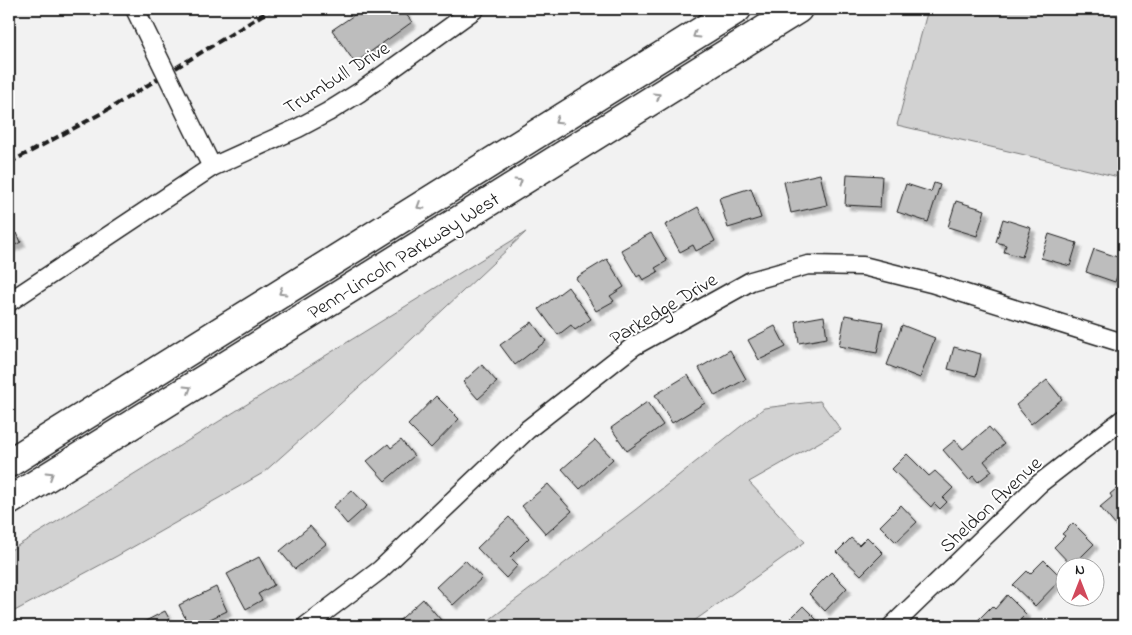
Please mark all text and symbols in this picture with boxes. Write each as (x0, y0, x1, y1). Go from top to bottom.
one-way arrow (692, 28, 701, 38)
street label: Trumbull Drive (279, 35, 396, 123)
one-way arrow (651, 93, 660, 103)
one-way arrow (554, 114, 563, 124)
one-way arrow (514, 179, 523, 189)
street label: Penn-Lincoln Parkway West (303, 186, 506, 328)
one-way arrow (416, 200, 425, 210)
street label: Parkedge Drive (605, 267, 724, 355)
one-way arrow (279, 286, 288, 296)
one-way arrow (183, 385, 192, 395)
street label: Sheldon Avenue (934, 451, 1050, 561)
one-way arrow (45, 471, 54, 481)
north arrow (1054, 558, 1104, 608)
text: N (1075, 560, 1085, 581)

